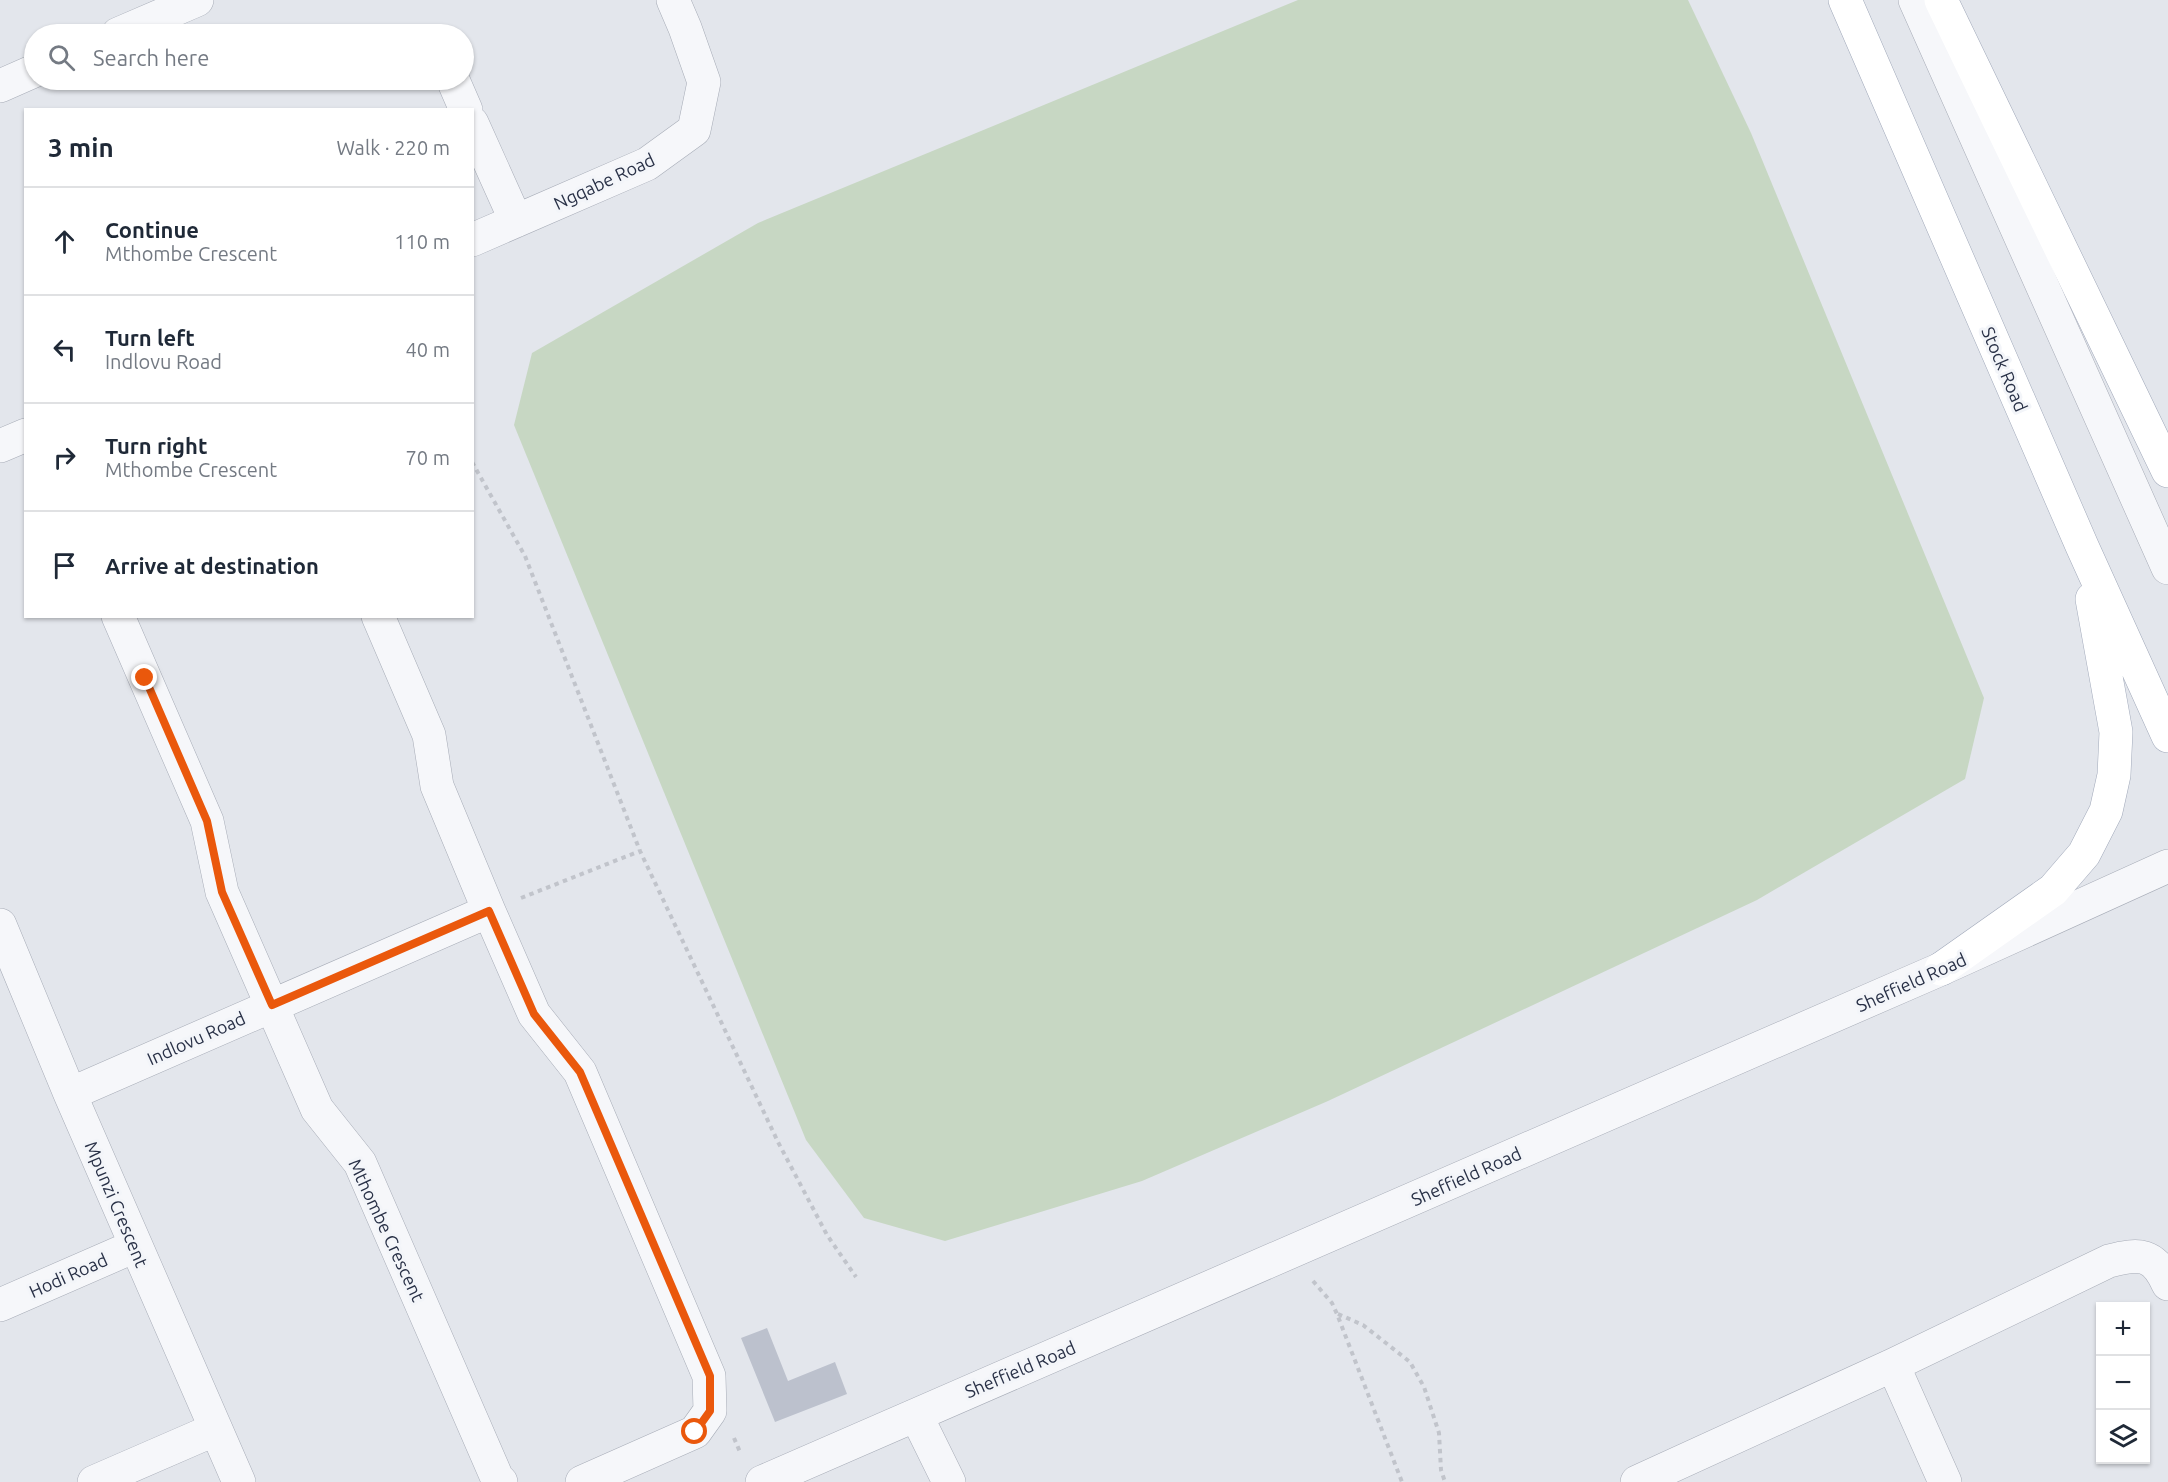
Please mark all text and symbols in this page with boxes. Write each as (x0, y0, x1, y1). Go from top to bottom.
search box (24, 24, 474, 90)
icon: search (45, 41, 78, 74)
text: Search here (93, 45, 209, 70)
text: 3 min (48, 133, 114, 162)
text: Walk · 220 m (337, 136, 450, 159)
street label: Ngqabe Road (550, 149, 658, 213)
text: Continue (105, 217, 199, 242)
icon: ahead (48, 225, 81, 258)
text: 110 m (394, 230, 450, 253)
text: Mthombe Crescent (105, 242, 277, 265)
street label: Stock Road (1978, 324, 2032, 414)
text: Turn left (105, 325, 195, 350)
icon: left (48, 333, 81, 366)
text: 40 m (406, 338, 450, 361)
text: Indlovu Road (105, 350, 222, 373)
text: Turn right (105, 433, 207, 458)
icon: right (48, 441, 81, 474)
text: 70 m (406, 446, 450, 469)
text: Mthombe Crescent (105, 458, 277, 481)
icon: arrive (48, 549, 81, 582)
text: Arrive at destination (105, 553, 319, 578)
route end (131, 664, 157, 690)
street label: Sheffield Road (1853, 949, 1969, 1015)
street label: Indlovu Road (144, 1007, 248, 1069)
street label: Mpunzi Crescent (81, 1138, 153, 1270)
street label: Sheffield Road (1408, 1143, 1524, 1209)
street label: Mthombe Crescent (345, 1156, 429, 1304)
street label: Hodi Road (26, 1249, 110, 1301)
map controls (2096, 1302, 2150, 1464)
button: + (2096, 1302, 2150, 1356)
street label: Sheffield Road (962, 1337, 1078, 1401)
button: − (2096, 1356, 2150, 1410)
button: layers (2096, 1410, 2150, 1464)
route start (681, 1418, 707, 1444)

